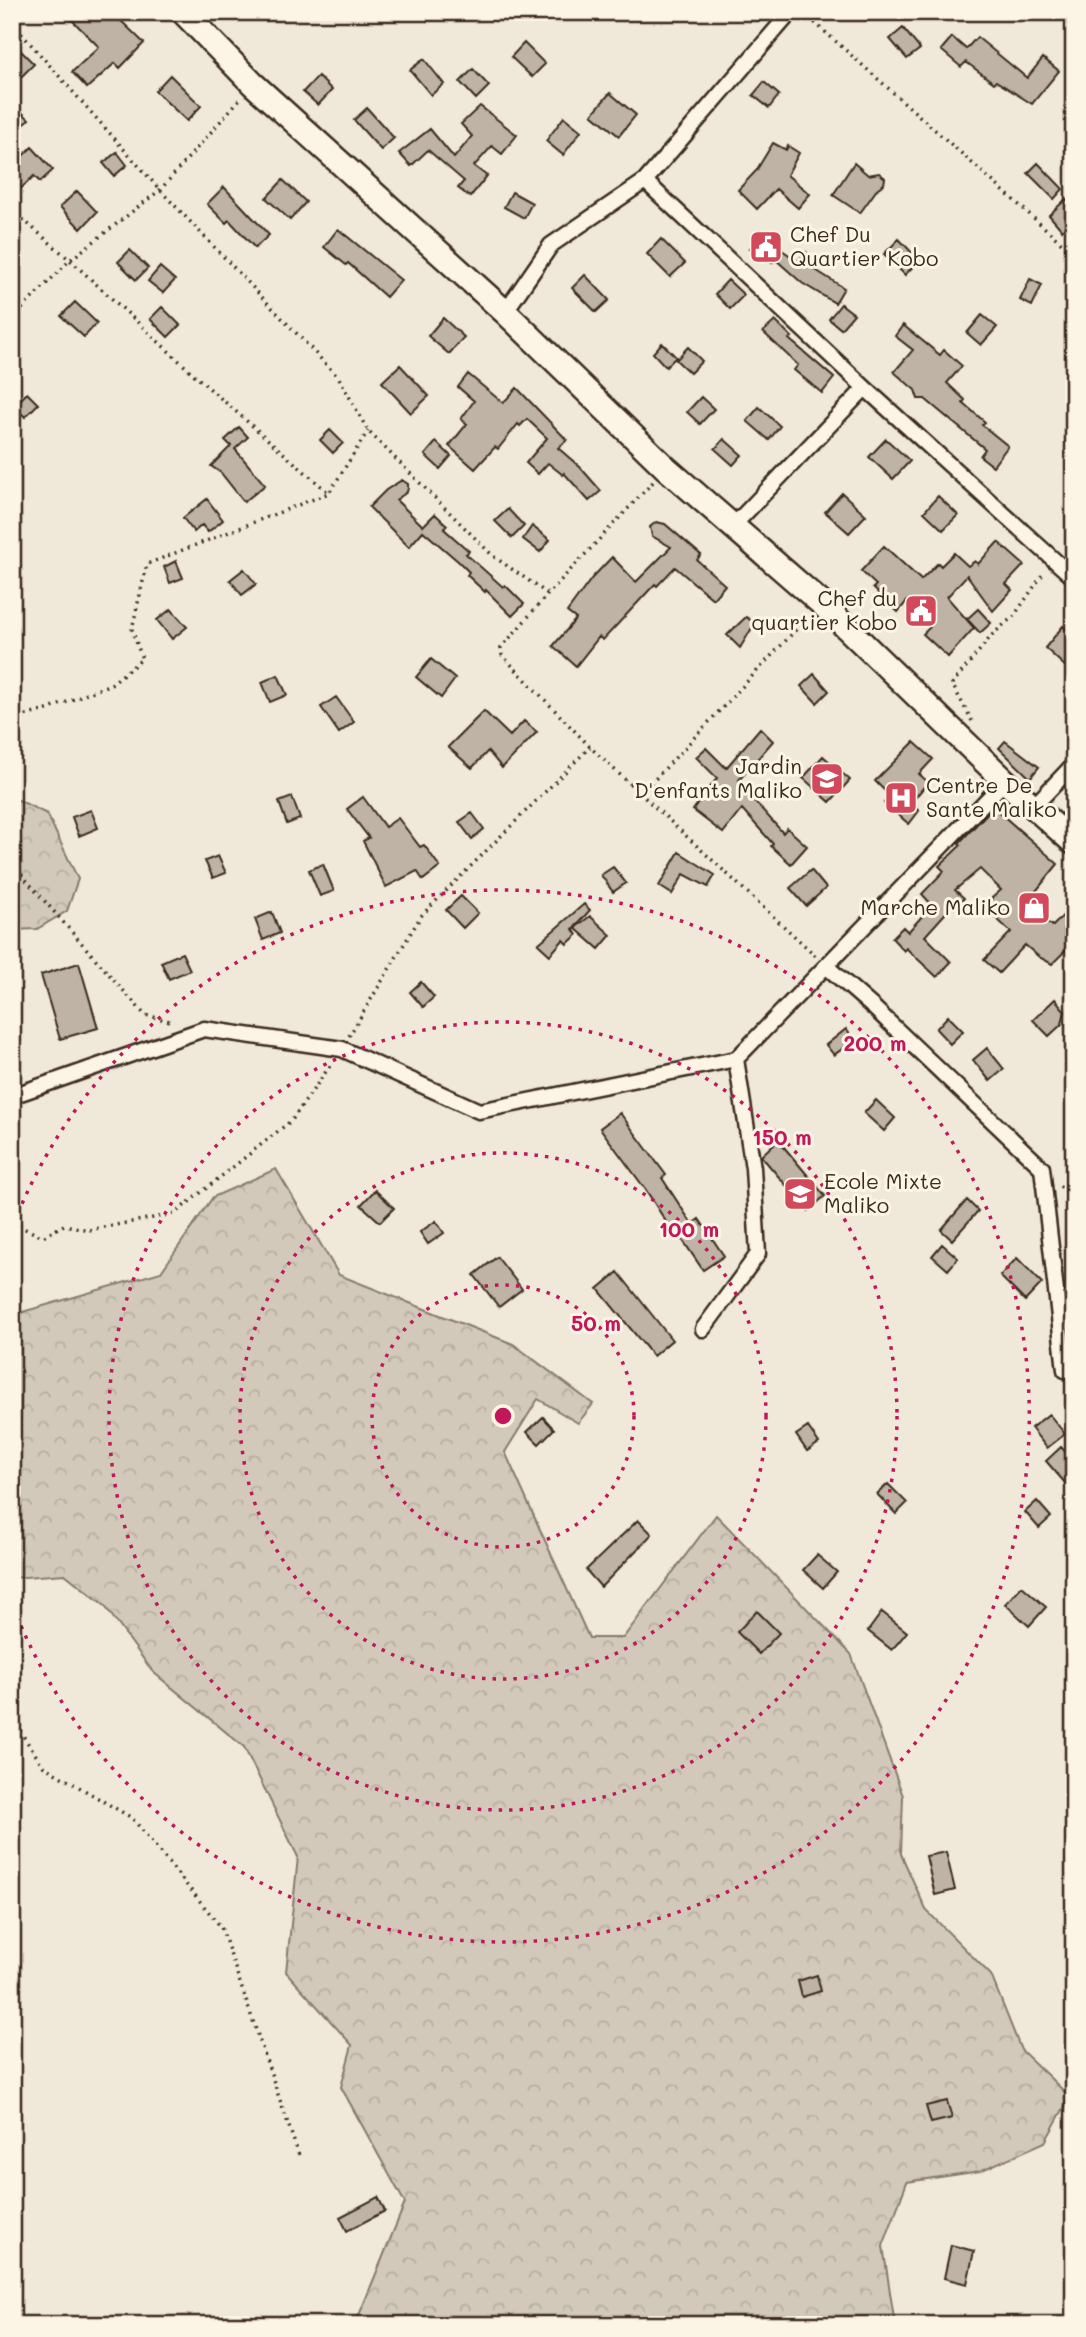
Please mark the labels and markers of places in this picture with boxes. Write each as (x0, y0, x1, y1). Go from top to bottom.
place label: Chef Du Quartier Kobo (790, 220, 938, 271)
public building icon: Chef Du Quartier Kobo (747, 228, 785, 266)
place label: Chef du quartier Kobo (751, 584, 897, 635)
public building icon: Chef du quartier Kobo (902, 592, 940, 630)
place label: Jardin D'enfants Maliko (634, 752, 802, 803)
school or university icon: Jardin D'enfants Maliko (808, 760, 846, 798)
place label: Centre De Sante Maliko (926, 771, 1057, 822)
hospital icon: Centre De Sante Maliko (882, 779, 920, 817)
shop icon: Marche Maliko (1015, 889, 1053, 927)
place label: Marche Maliko (861, 893, 1010, 920)
place label: Ecole Mixte Maliko (824, 1167, 942, 1218)
school or university icon: Ecole Mixte Maliko (781, 1175, 819, 1213)
centre of rings (491, 1404, 515, 1428)

